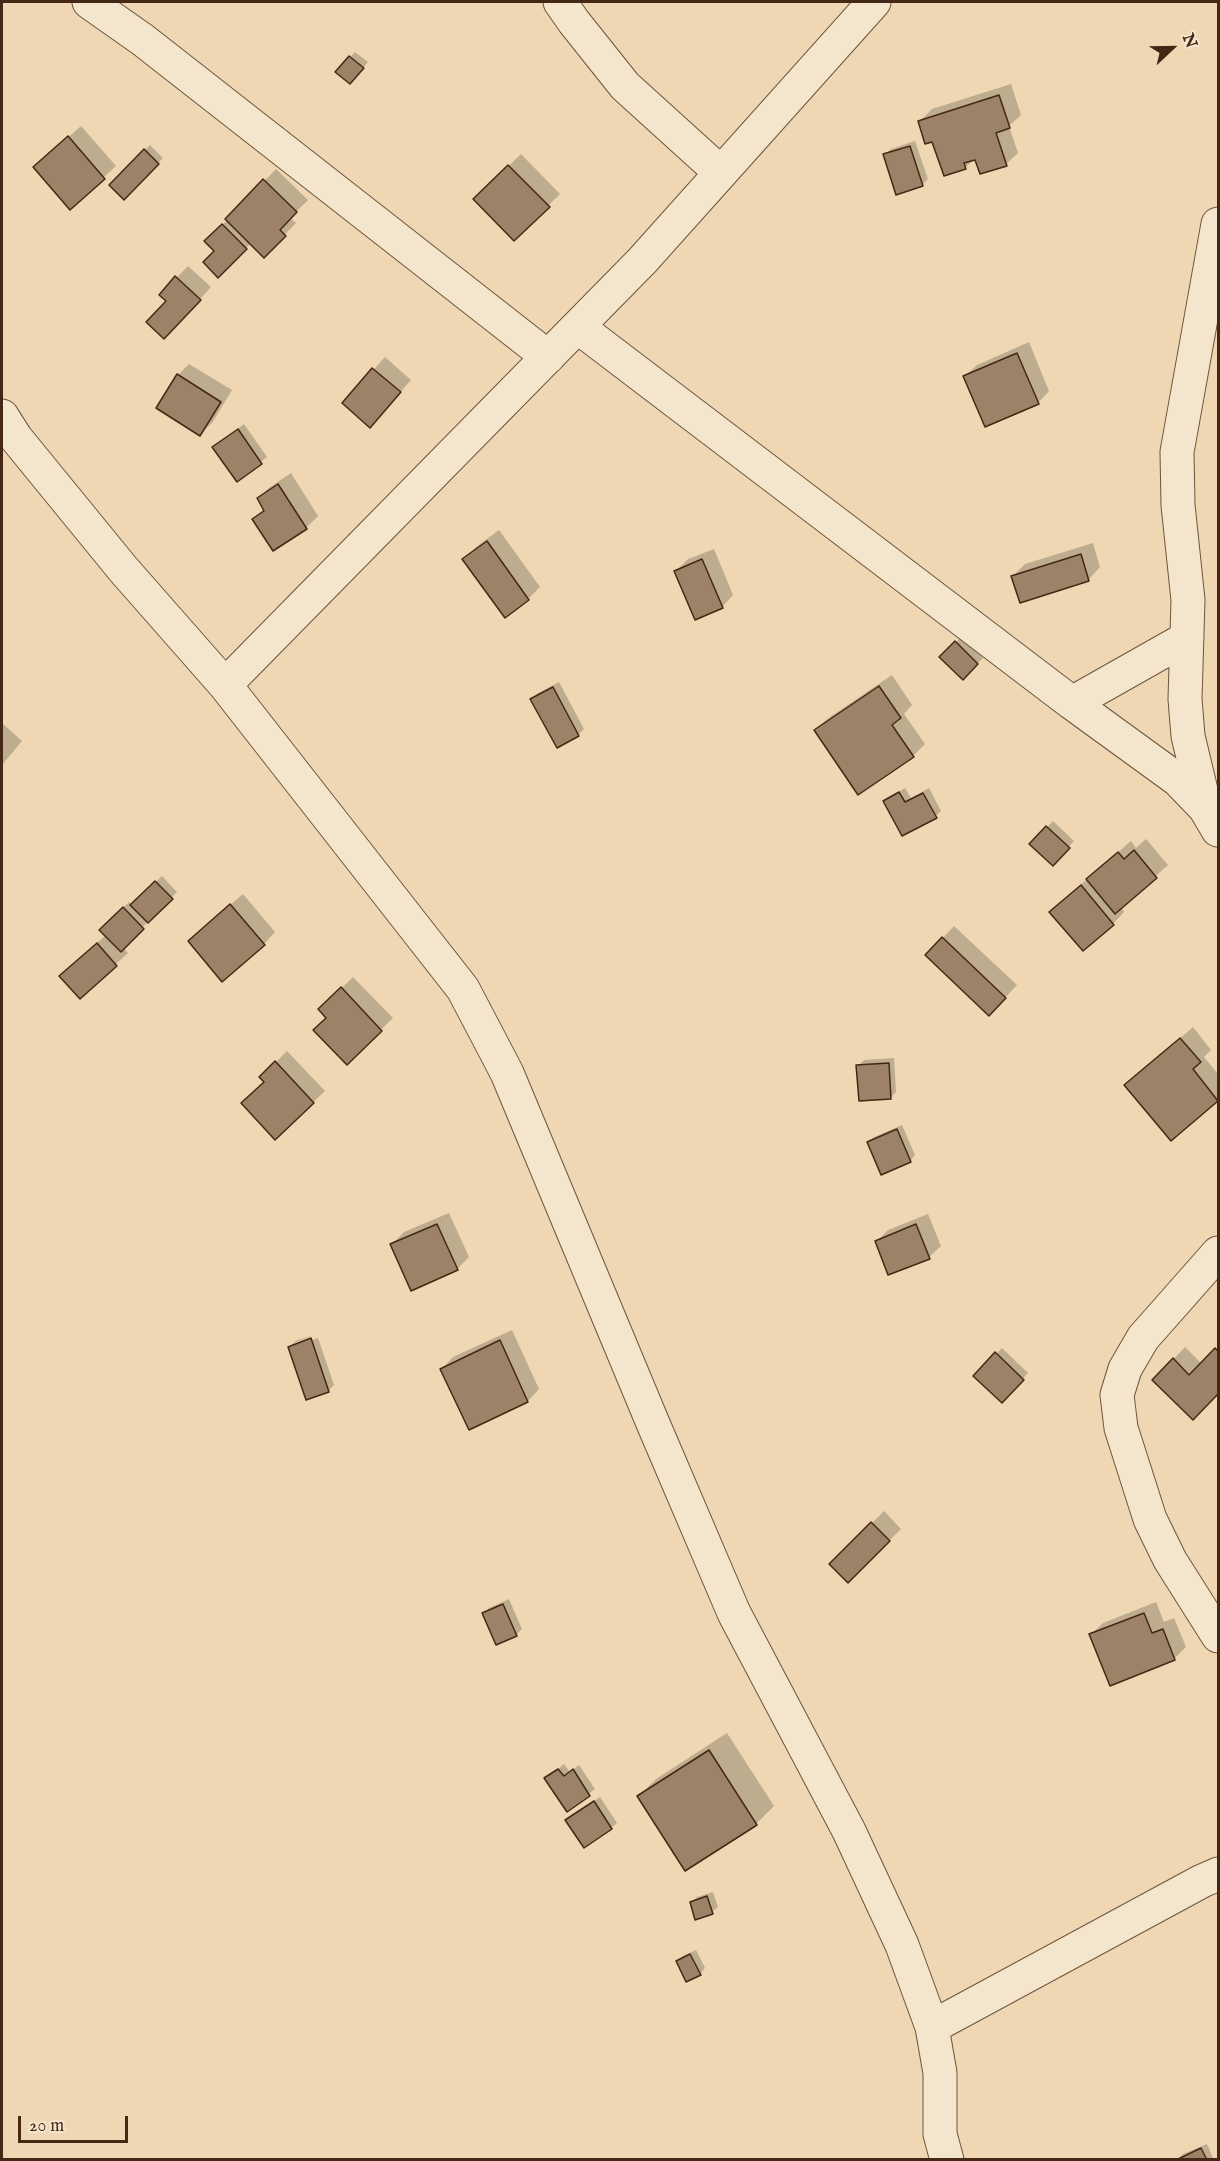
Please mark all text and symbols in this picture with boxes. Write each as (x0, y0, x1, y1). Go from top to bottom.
north arrow (1142, 18, 1202, 78)
text: N (1177, 31, 1201, 51)
scale bar (21, 2104, 130, 2142)
text: 20 m (29, 2115, 64, 2138)

